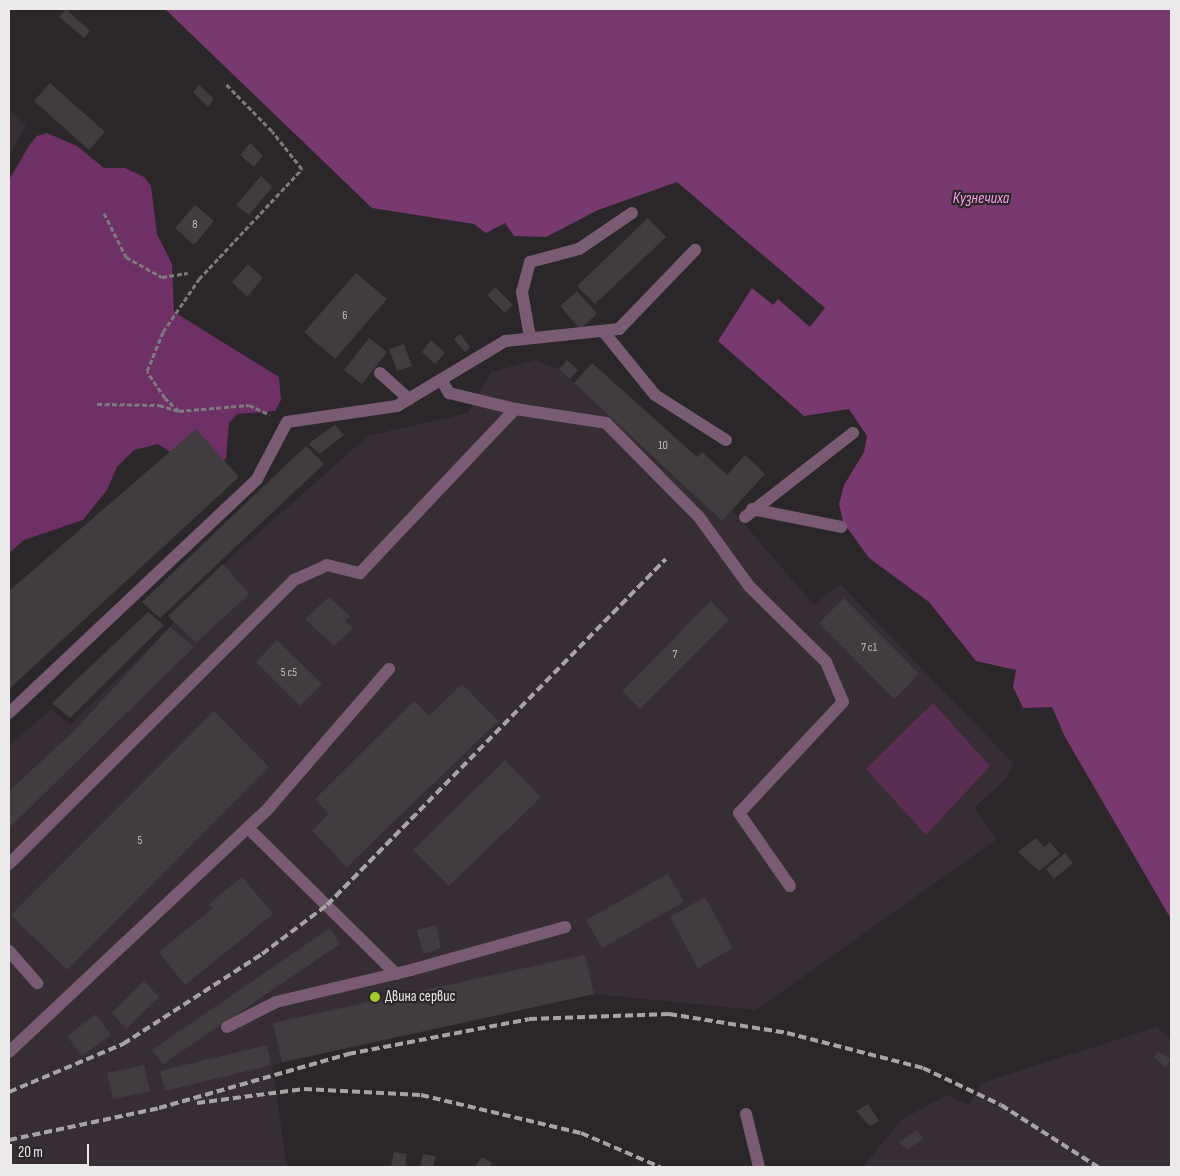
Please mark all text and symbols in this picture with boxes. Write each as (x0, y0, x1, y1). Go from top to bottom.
water label: Кузнечиха (953, 189, 1009, 209)
house number: 8 (192, 218, 198, 232)
house number: 6 (342, 309, 348, 323)
house number: 10 (658, 439, 668, 453)
house number: 7 с1 (861, 641, 877, 655)
house number: 7 (673, 648, 677, 662)
house number: 5 с5 (281, 666, 297, 680)
house number: 5 (138, 834, 142, 848)
place label: Двина сервис (385, 988, 456, 1006)
marker: Двина сервис (369, 991, 381, 1003)
scale bar (12, 1134, 91, 1166)
text: 20 m (18, 1143, 43, 1162)

